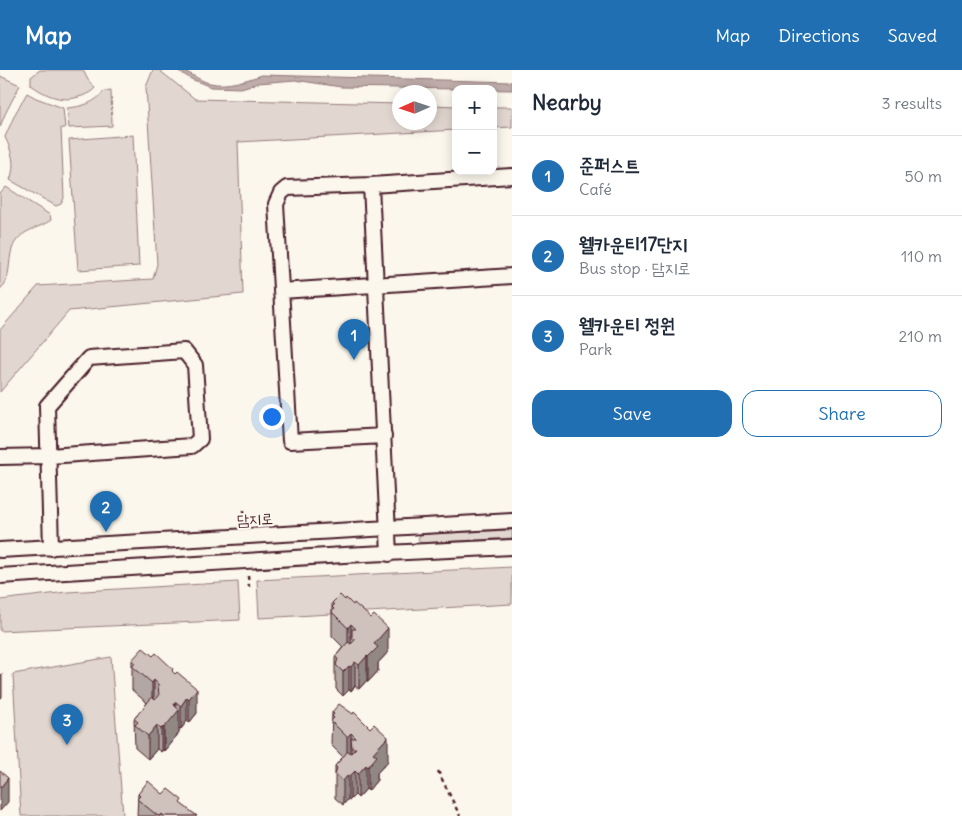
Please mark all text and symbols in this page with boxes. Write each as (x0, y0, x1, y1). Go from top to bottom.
text: Map (25, 20, 72, 50)
text: Map (715, 24, 750, 47)
text: Directions (778, 24, 860, 47)
text: Saved (888, 24, 937, 47)
north arrow (392, 85, 437, 130)
map controls (452, 85, 497, 175)
button: + (452, 85, 497, 130)
text: Nearby (532, 89, 602, 116)
text: 3 results (882, 93, 942, 113)
button: − (452, 130, 497, 175)
text: 준퍼스트 (579, 153, 640, 177)
text: 1 (545, 166, 551, 186)
text: 50 m (904, 166, 942, 186)
text: Café (579, 179, 612, 199)
text: 웰카운티17단지 (579, 232, 688, 256)
text: 2 (544, 246, 552, 266)
text: 110 m (901, 246, 942, 266)
text: Bus stop · 담지로 (579, 258, 691, 278)
text: 웰카운티 정원 (579, 313, 675, 337)
pin: 1 (338, 319, 370, 360)
text: 3 (543, 326, 553, 346)
text: 210 m (899, 326, 942, 346)
text: Park (579, 339, 612, 359)
button: Save (532, 390, 732, 437)
button: Share (742, 390, 942, 437)
your location (259, 404, 285, 430)
pin: 2 (90, 491, 122, 532)
street label: 담지로 (236, 509, 274, 529)
pin: 3 (51, 704, 83, 745)

